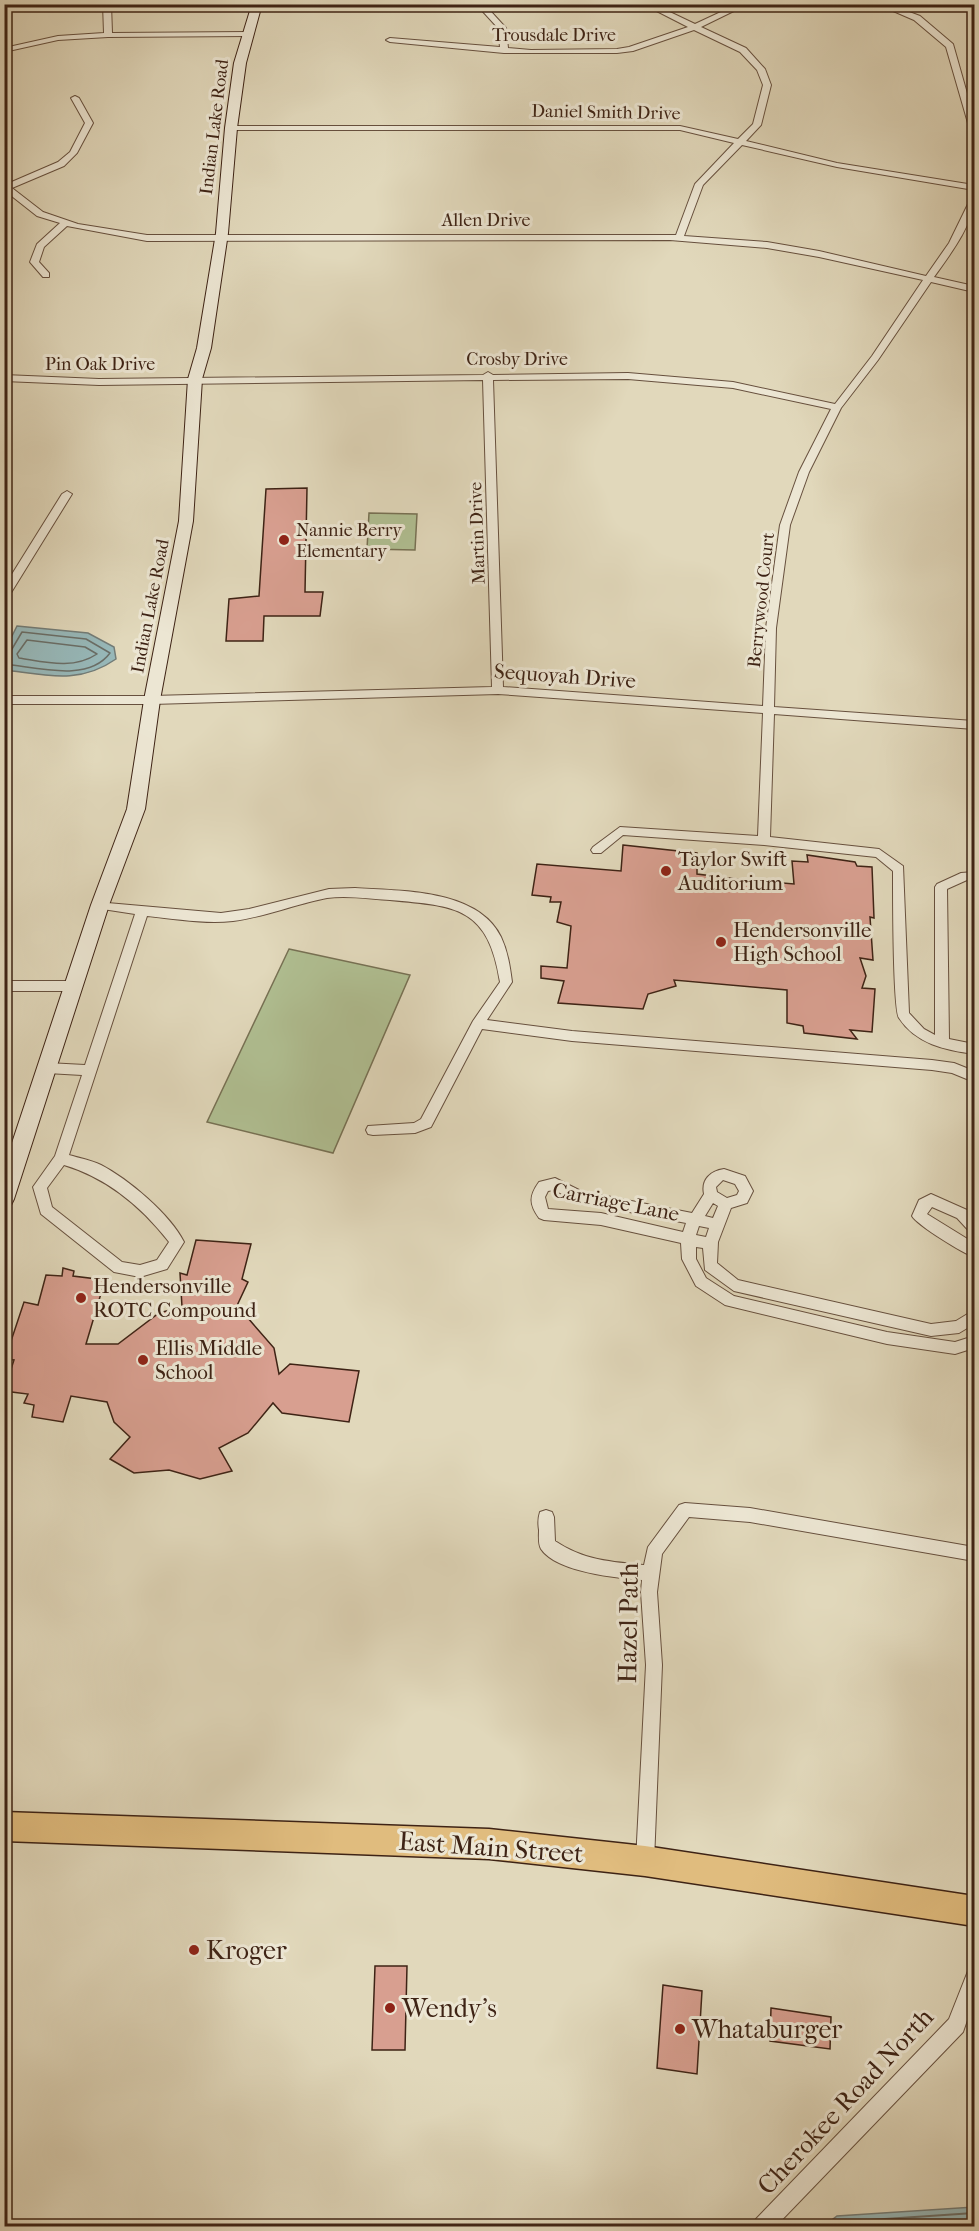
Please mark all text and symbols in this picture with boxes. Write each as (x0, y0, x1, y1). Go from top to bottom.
street label: Trousdale Drive (492, 25, 616, 46)
street label: Indian Lake Road (196, 58, 233, 196)
street label: Daniel Smith Drive (531, 101, 681, 124)
street label: Allen Drive (441, 210, 530, 231)
street label: Crosby Drive (466, 349, 568, 370)
street label: Pin Oak Drive (45, 354, 155, 375)
street label: Martin Drive (465, 481, 490, 585)
place label: Nannie Berry Elementary (296, 520, 403, 562)
street label: Berrywood Court (744, 531, 779, 669)
marker: Nannie Berry Elementary (277, 533, 291, 547)
street label: Indian Lake Road (127, 537, 174, 675)
street label: Sequoyah Drive (493, 659, 637, 693)
place label: Taylor Swift Auditorium (677, 847, 788, 895)
marker: Taylor Swift Auditorium (659, 864, 673, 878)
place label: Hendersonville High School (733, 918, 871, 966)
marker: Hendersonville High School (714, 935, 728, 949)
street label: Carriage Lane (551, 1178, 681, 1226)
place label: Hendersonville ROTC Compound (93, 1274, 257, 1322)
marker: Hendersonville ROTC Compound (74, 1291, 88, 1305)
place label: Ellis Middle School (155, 1336, 262, 1384)
marker: Ellis Middle School (136, 1353, 150, 1367)
street label: Hazel Path (612, 1562, 645, 1684)
street label: East Main Street (398, 1826, 585, 1869)
place label: Kroger (206, 1935, 287, 1966)
marker: Kroger (187, 1943, 201, 1957)
place label: Wendy's (401, 1993, 497, 2024)
marker: Wendy's (383, 2001, 397, 2015)
street label: Cherokee Road North (751, 2001, 940, 2201)
place label: Whataburger (691, 2014, 842, 2045)
marker: Whataburger (673, 2022, 687, 2036)

